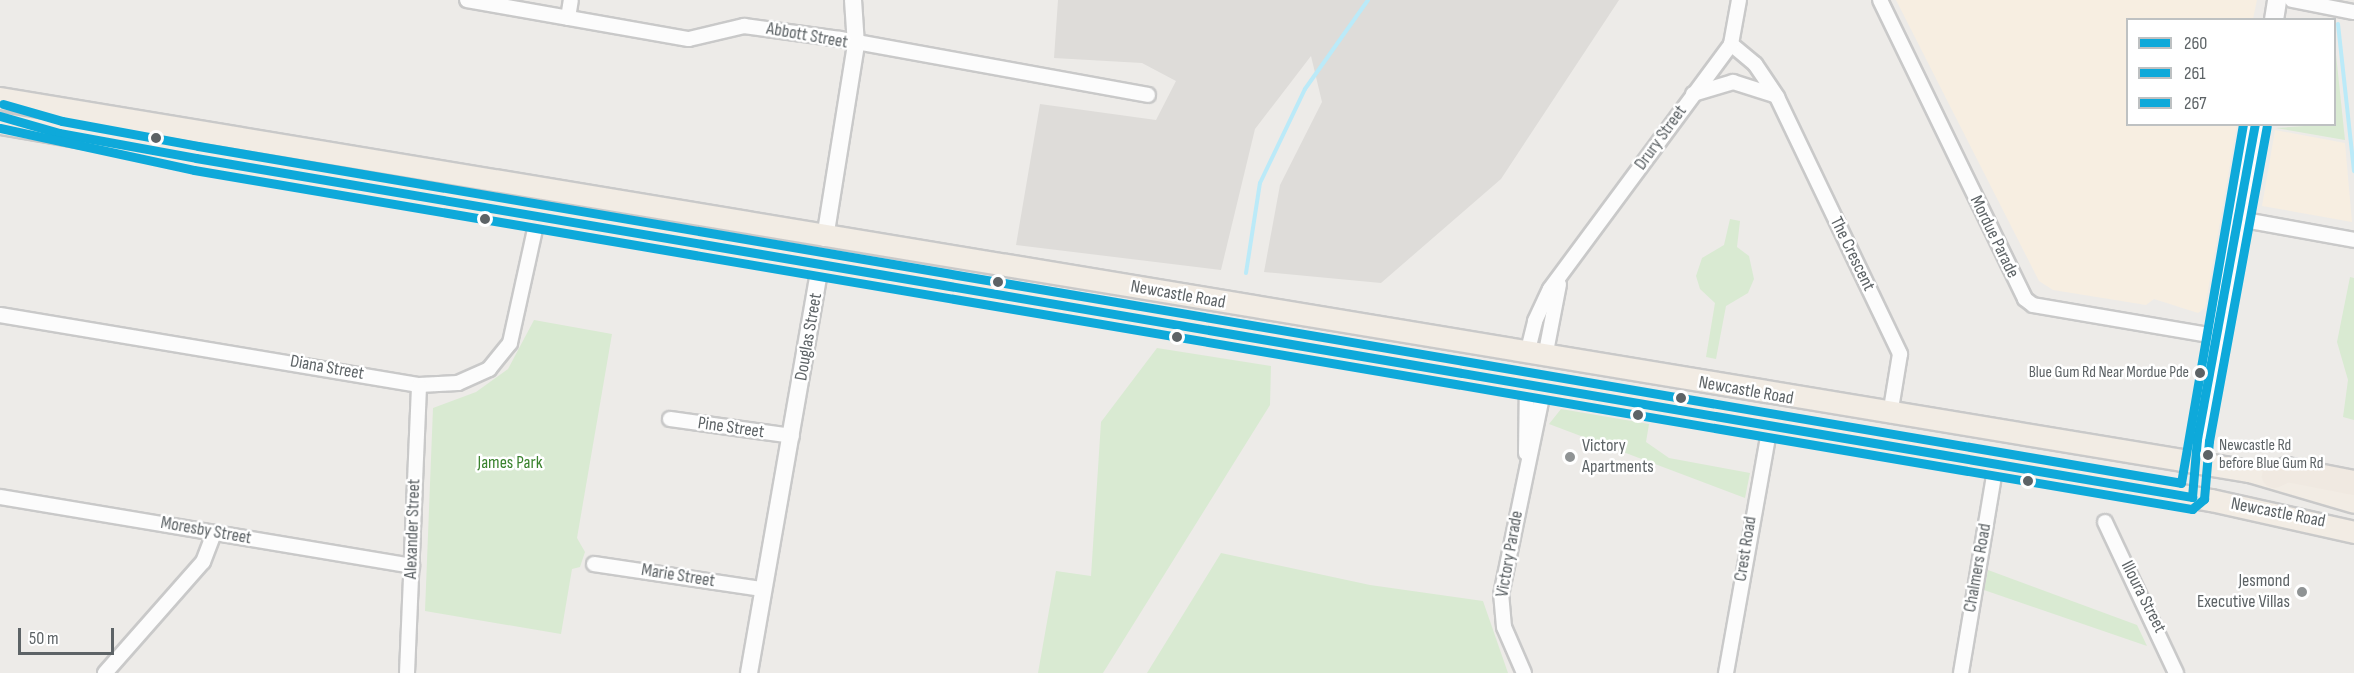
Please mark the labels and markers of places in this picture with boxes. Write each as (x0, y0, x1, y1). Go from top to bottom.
unlabelled marker (150, 132, 162, 144)
unlabelled marker (479, 213, 491, 225)
unlabelled marker (992, 276, 1004, 288)
unlabelled marker (1171, 331, 1183, 343)
place label: Blue Gum Rd Near Mordue Pde (2029, 363, 2189, 383)
marker: Blue Gum Rd Near Mordue Pde (2194, 367, 2206, 379)
unlabelled marker (1675, 392, 1687, 404)
unlabelled marker (1632, 409, 1644, 421)
place label: Victory Apartments (1582, 436, 1654, 478)
place label: Newcastle Rd before Blue Gum Rd (2219, 436, 2323, 474)
marker: Newcastle Rd before Blue Gum Rd (2202, 449, 2214, 461)
marker: Victory Apartments (1563, 450, 1577, 464)
unlabelled marker (2022, 475, 2034, 487)
place label: Jesmond Executive Villas (2197, 571, 2290, 614)
marker: Jesmond Executive Villas (2295, 585, 2309, 599)

